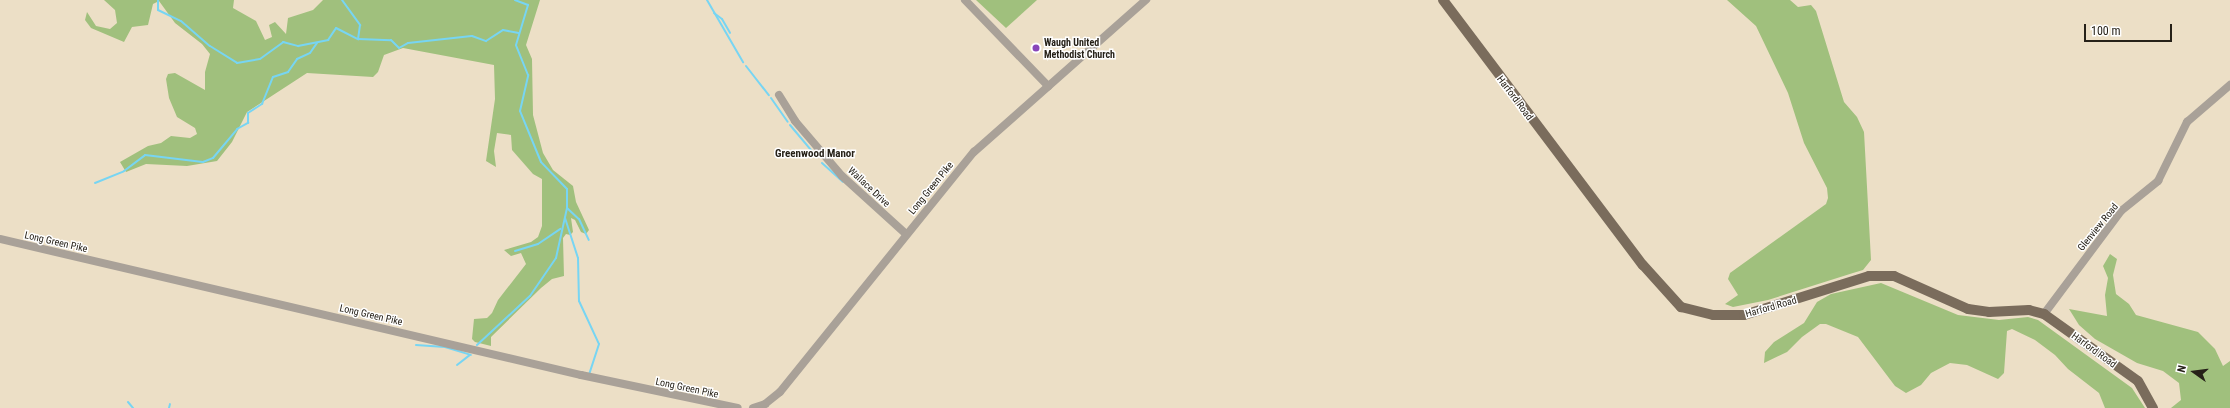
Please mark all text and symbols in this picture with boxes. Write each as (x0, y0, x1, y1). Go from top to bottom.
scale bar (2086, 16, 2174, 42)
text: 100 m (2091, 24, 2121, 38)
place label: Waugh United Methodist Church (1044, 36, 1115, 60)
marker: Waugh United Methodist Church (1031, 43, 1041, 53)
street label: Harford Road (1494, 73, 1536, 123)
district label: Greenwood Manor (775, 147, 855, 161)
street label: Long Green Pike (906, 159, 956, 217)
street label: Wallace Drive (845, 164, 893, 210)
street label: Glenview Road (2075, 201, 2121, 253)
street label: Long Green Pike (23, 229, 89, 255)
street label: Harford Road (1744, 294, 1798, 320)
street label: Long Green Pike (338, 302, 404, 328)
street label: Harford Road (2069, 330, 2119, 370)
north arrow (2174, 352, 2214, 392)
text: N (2175, 364, 2189, 374)
street label: Long Green Pike (654, 375, 720, 401)

